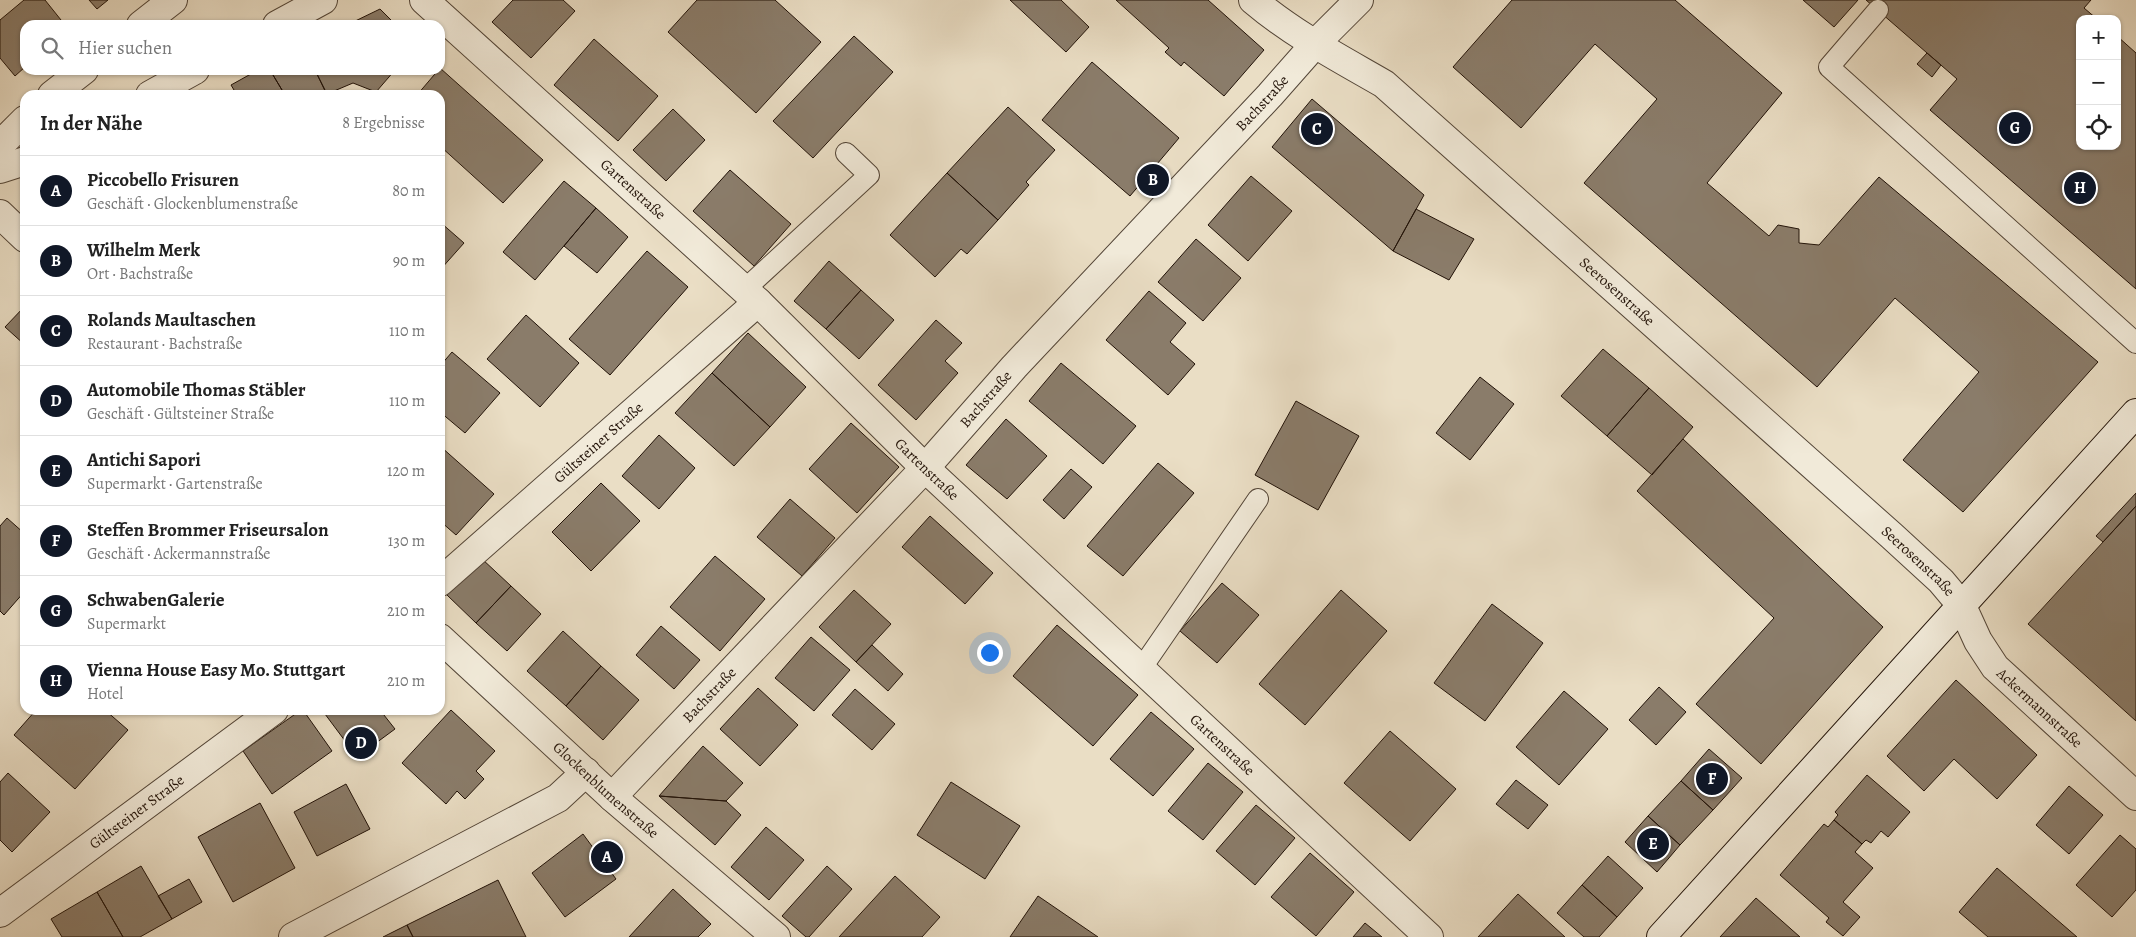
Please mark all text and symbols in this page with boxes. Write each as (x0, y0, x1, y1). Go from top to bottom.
map controls (2076, 15, 2121, 150)
button: + (2076, 15, 2121, 60)
search box (20, 20, 445, 75)
icon: search (38, 34, 66, 62)
text: Hier suchen (78, 35, 172, 61)
button: − (2076, 60, 2121, 105)
street label: Bachstraße (1231, 71, 1293, 135)
button: locate (2076, 105, 2121, 150)
text: In der Nähe (40, 109, 142, 137)
pin: G (1999, 109, 2031, 147)
pin: C (1301, 110, 1333, 148)
text: 8 Ergebnisse (342, 112, 425, 134)
street label: Gartenstraße (596, 154, 670, 224)
pin: B (1137, 161, 1169, 199)
text: Piccobello Frisuren (87, 167, 239, 193)
pin: H (2064, 169, 2096, 207)
text: A (51, 180, 61, 202)
text: 80 m (392, 180, 425, 202)
text: Geschäft · Glockenblumenstraße (87, 193, 298, 215)
text: Wilhelm Merk (87, 237, 200, 263)
text: B (51, 250, 61, 272)
text: 90 m (393, 250, 425, 272)
street label: Seerosenstraße (1575, 253, 1659, 331)
text: Ort · Bachstraße (87, 263, 193, 285)
text: Rolands Maultaschen (87, 307, 256, 333)
text: C (51, 320, 61, 342)
text: 110 m (389, 320, 425, 342)
text: Restaurant · Bachstraße (87, 333, 242, 355)
street label: Bachstraße (955, 366, 1016, 432)
text: Automobile Thomas Stäbler (87, 377, 306, 403)
text: D (50, 390, 62, 412)
text: 110 m (389, 390, 425, 412)
street label: Gültsteiner Straße (549, 397, 648, 487)
text: Geschäft · Gültsteiner Straße (87, 403, 274, 425)
street label: Gartenstraße (891, 434, 964, 505)
text: Antichi Sapori (87, 447, 201, 473)
text: E (51, 460, 61, 482)
text: 120 m (387, 460, 425, 482)
text: Supermarkt · Gartenstraße (87, 473, 263, 495)
text: Steffen Brommer Friseursalon (87, 517, 329, 543)
street label: Seerosenstraße (1877, 521, 1960, 601)
text: F (52, 530, 60, 552)
text: 130 m (388, 530, 425, 552)
text: Geschäft · Ackermannstraße (87, 543, 271, 565)
text: SchwabenGalerie (87, 587, 225, 613)
text: G (51, 600, 61, 622)
text: 210 m (387, 600, 425, 622)
text: Supermarkt (87, 613, 166, 635)
your location (977, 640, 1003, 666)
text: Vienna House Easy Mo. Stuttgart (87, 657, 345, 683)
street label: Bachstraße (678, 663, 741, 727)
street label: Ackermannstraße (1992, 663, 2087, 752)
text: H (50, 670, 62, 692)
text: 210 m (387, 670, 425, 692)
text: Hotel (87, 683, 123, 705)
street label: Gartenstraße (1186, 710, 1259, 780)
pin: D (345, 724, 377, 762)
street label: Glockenblumenstraße (549, 737, 663, 843)
pin: F (1696, 760, 1728, 798)
street label: Gültsteiner Straße (85, 770, 188, 854)
pin: E (1637, 825, 1669, 863)
pin: A (591, 838, 623, 876)

